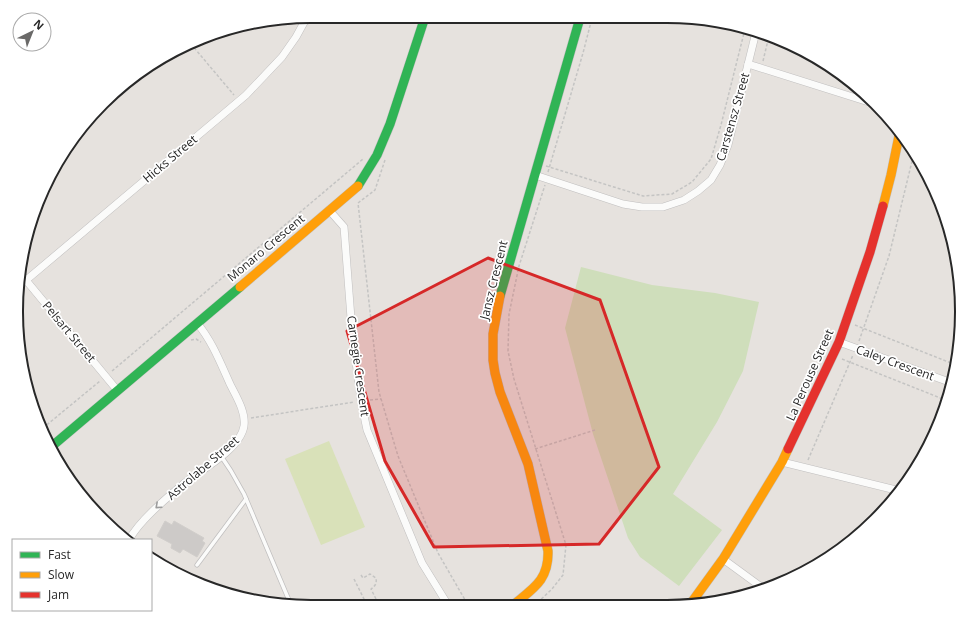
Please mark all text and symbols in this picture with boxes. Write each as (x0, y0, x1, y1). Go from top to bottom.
north arrow (12, 12, 52, 52)
text: N (31, 16, 48, 33)
street label: Carstensz Street (712, 71, 753, 163)
street label: Hicks Street (139, 131, 201, 186)
street label: Monaro Crescent (223, 210, 308, 285)
street label: Jansz Crescent (475, 239, 512, 322)
street label: Pelsart Street (39, 297, 100, 366)
street label: Carnegie Crescent (343, 314, 374, 417)
street label: La Perouse Street (782, 326, 837, 423)
street label: Caley Crescent (854, 340, 937, 385)
street label: Astrolabe Street (163, 432, 242, 504)
one-way arrow (155, 502, 163, 509)
legend (12, 539, 152, 611)
text: Fast (48, 546, 71, 563)
text: Slow (48, 566, 75, 583)
text: Jam (47, 586, 69, 603)

